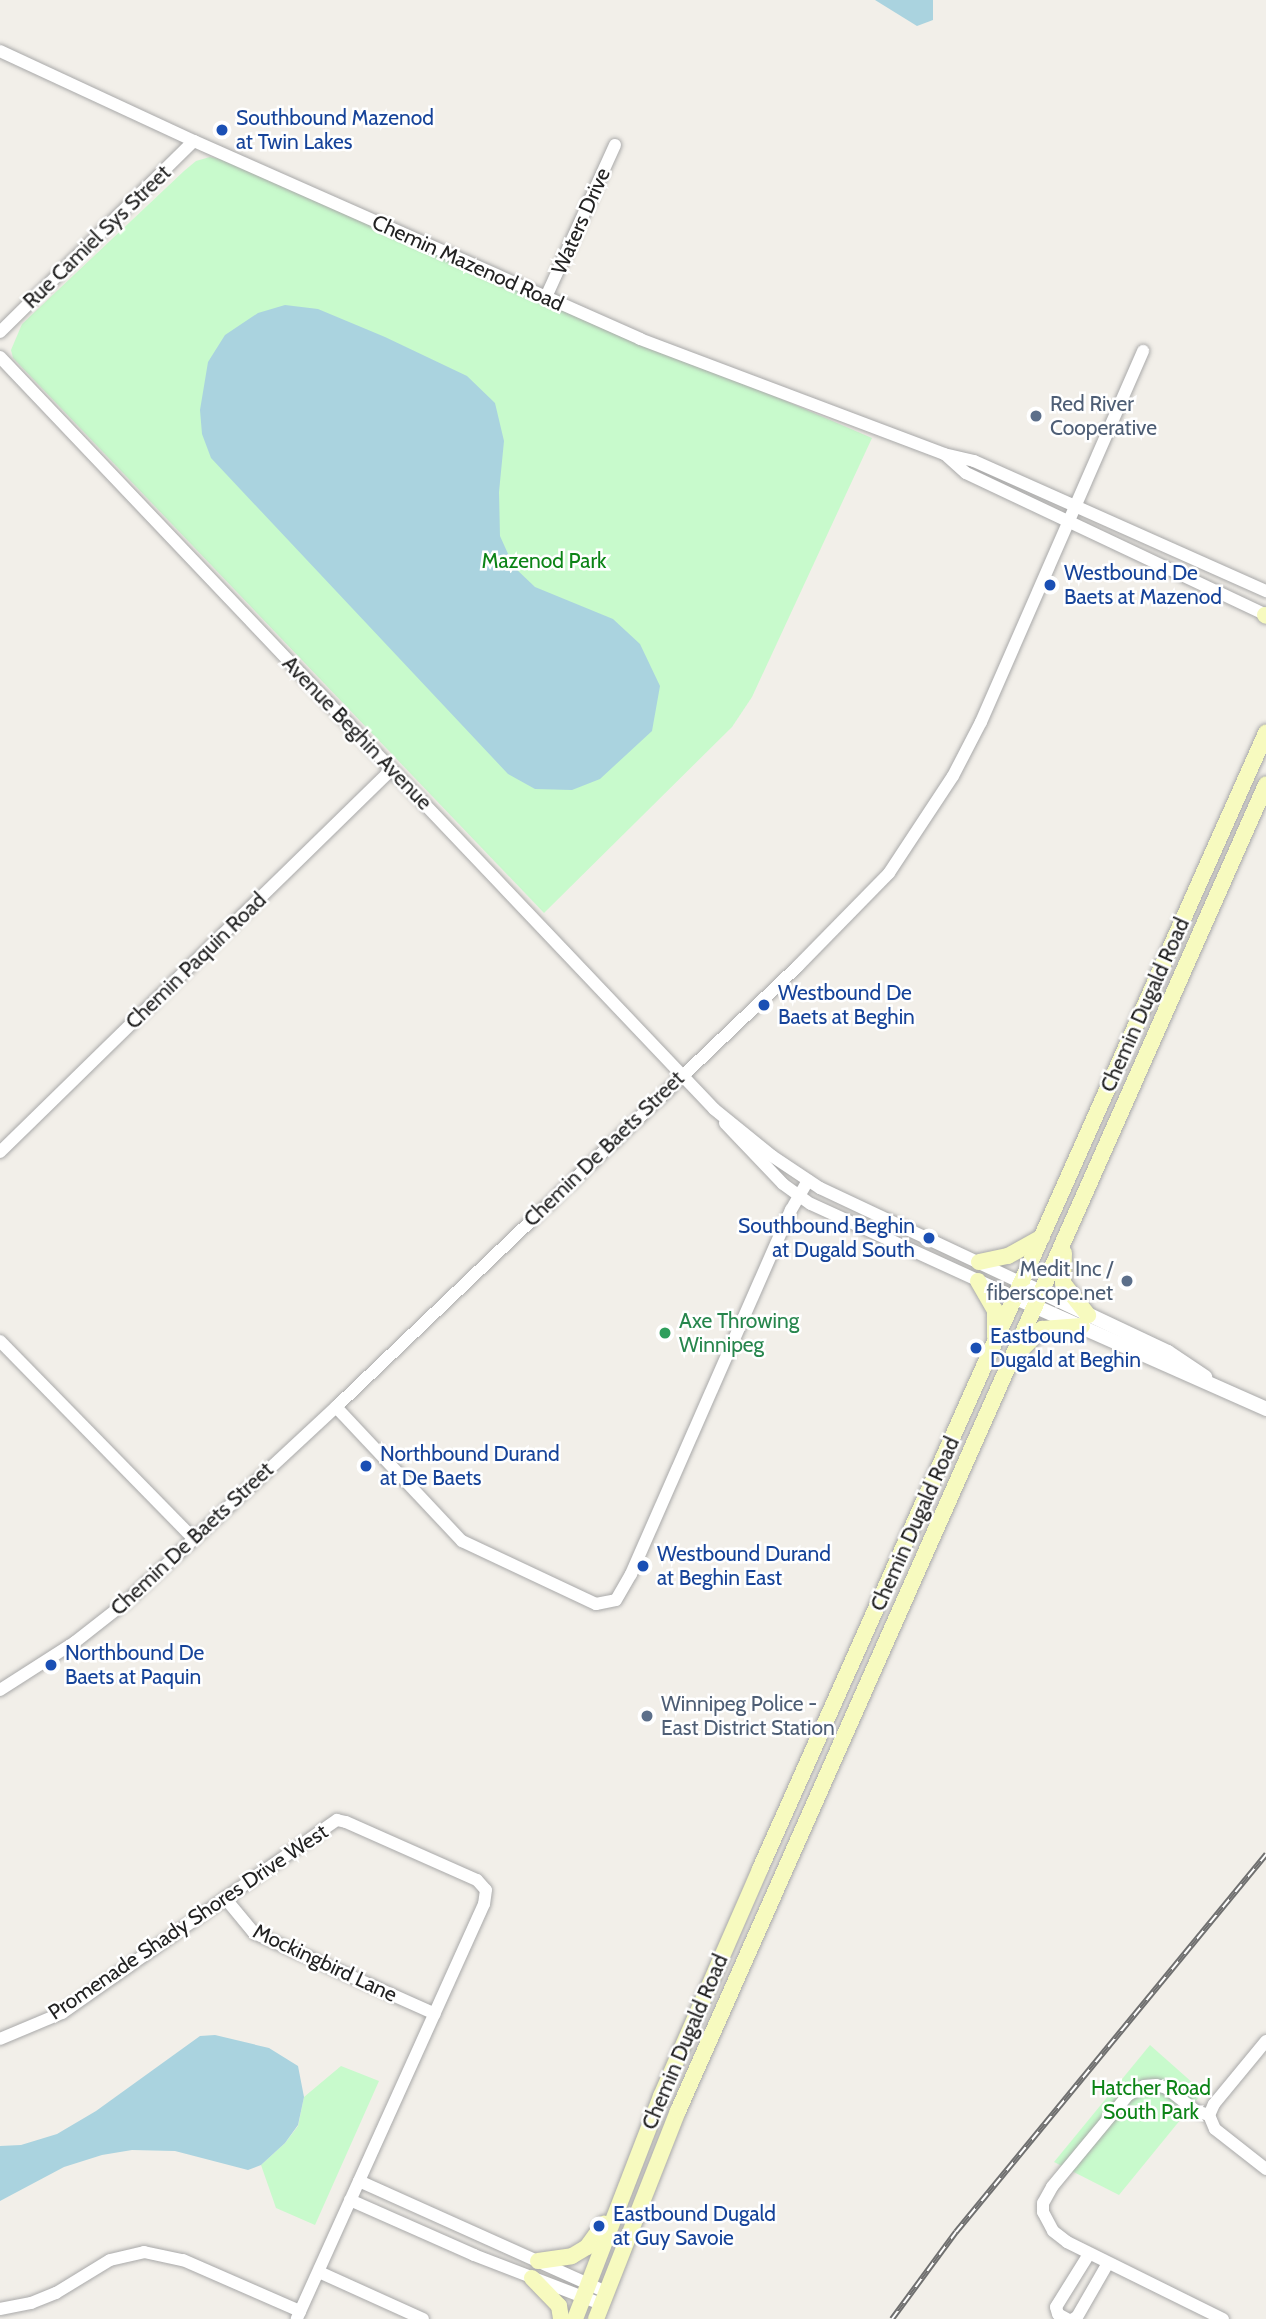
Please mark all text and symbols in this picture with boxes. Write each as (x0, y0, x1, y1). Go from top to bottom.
place label: Southbound Mazenod at Twin Lakes (236, 105, 434, 155)
marker: Southbound Mazenod at Twin Lakes (214, 122, 230, 138)
street label: Rue Camiel Sys Street (18, 160, 176, 314)
street label: Waters Drive (546, 164, 616, 278)
street label: Chemin Mazenod Road (368, 209, 568, 317)
place label: Red River Cooperative (1050, 391, 1157, 441)
marker: Red River Cooperative (1028, 408, 1044, 424)
park label: Mazenod Park (482, 548, 606, 574)
place label: Westbound De Baets at Mazenod (1064, 560, 1222, 610)
marker: Westbound De Baets at Mazenod (1042, 577, 1058, 593)
street label: Avenue Beghin Avenue (277, 651, 437, 815)
street label: Chemin Paquin Road (121, 888, 271, 1034)
street label: Chemin Dugald Road (1095, 914, 1195, 1096)
place label: Westbound De Baets at Beghin (778, 980, 915, 1030)
marker: Westbound De Baets at Beghin (756, 997, 772, 1013)
street label: Chemin De Baets Street (519, 1066, 689, 1232)
place label: Southbound Beghin at Dugald South (738, 1213, 915, 1263)
marker: Southbound Beghin at Dugald South (921, 1230, 937, 1246)
place label: Medit Inc / fiberscope.net (987, 1256, 1113, 1306)
marker: Medit Inc / fiberscope.net (1119, 1273, 1135, 1289)
place label: Axe Throwing Winnipeg (679, 1308, 799, 1358)
place label: Eastbound Dugald at Beghin (990, 1323, 1141, 1373)
marker: Axe Throwing Winnipeg (657, 1325, 673, 1341)
marker: Eastbound Dugald at Beghin (968, 1340, 984, 1356)
street label: Chemin Dugald Road (865, 1433, 965, 1615)
place label: Northbound Durand at De Baets (380, 1441, 560, 1491)
street label: Chemin De Baets Street (106, 1457, 278, 1621)
marker: Northbound Durand at De Baets (358, 1458, 374, 1474)
place label: Westbound Durand at Beghin East (657, 1541, 831, 1591)
marker: Westbound Durand at Beghin East (635, 1558, 651, 1574)
place label: Northbound De Baets at Paquin (65, 1640, 204, 1690)
marker: Northbound De Baets at Paquin (43, 1657, 59, 1673)
place label: Winnipeg Police - East District Station (661, 1691, 835, 1741)
marker: Winnipeg Police - East District Station (639, 1708, 655, 1724)
street label: Promenade Shady Shores Drive West (44, 1819, 332, 2025)
street label: Mockingbird Lane (249, 1919, 401, 2007)
street label: Chemin Dugald Road (637, 1951, 733, 2133)
park label: Hatcher Road South Park (1091, 2075, 1211, 2125)
place label: Eastbound Dugald at Guy Savoie (613, 2201, 776, 2251)
marker: Eastbound Dugald at Guy Savoie (591, 2218, 607, 2234)

